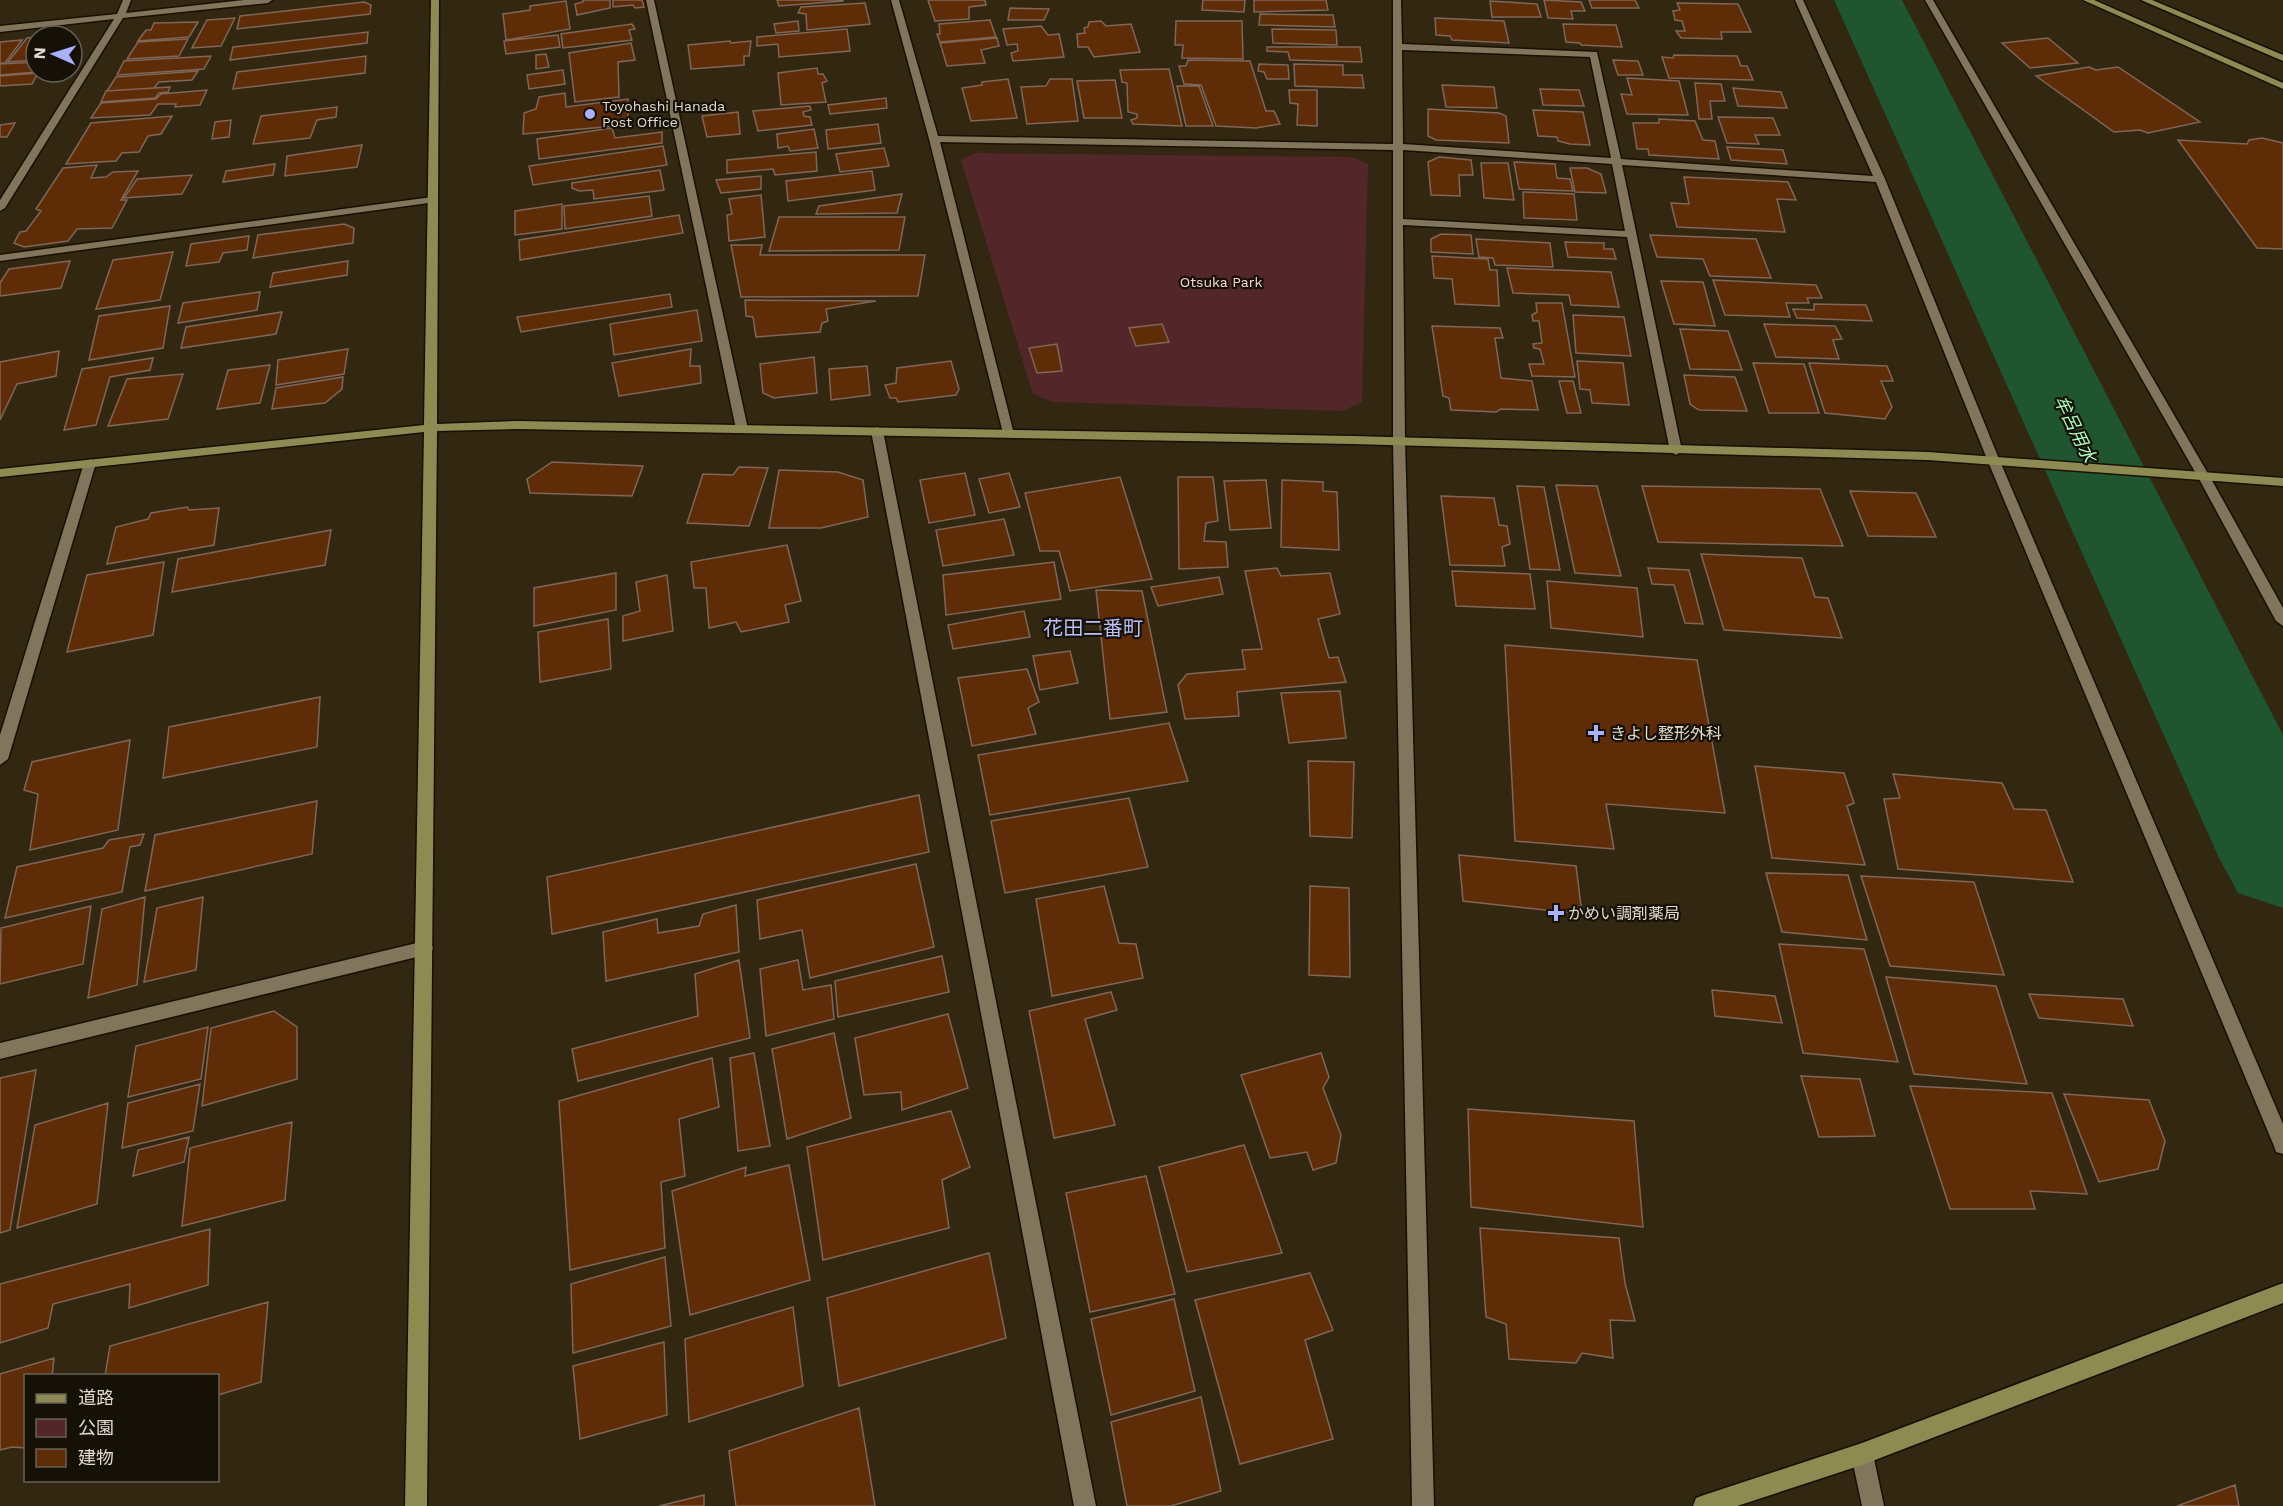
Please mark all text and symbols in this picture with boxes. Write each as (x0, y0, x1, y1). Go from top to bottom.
north arrow (24, 24, 84, 84)
text: N (30, 47, 49, 60)
place label: Toyohashi Hanada Post Office (602, 98, 725, 130)
marker: Toyohashi Hanada Post Office (583, 107, 597, 121)
park label: Otsuka Park (1180, 274, 1262, 290)
water label: 牟呂用水 (2050, 392, 2102, 468)
district label: 花田二番町 (1043, 616, 1143, 640)
marker: きよし整形外科 (1587, 724, 1605, 742)
place label: きよし整形外科 (1610, 724, 1722, 743)
place label: かめい調剤薬局 (1568, 904, 1680, 923)
marker: かめい調剤薬局 (1549, 906, 1563, 920)
legend (24, 1374, 219, 1482)
text: 道路 (78, 1387, 114, 1408)
text: 公園 (78, 1417, 114, 1438)
text: 建物 (78, 1447, 114, 1468)

